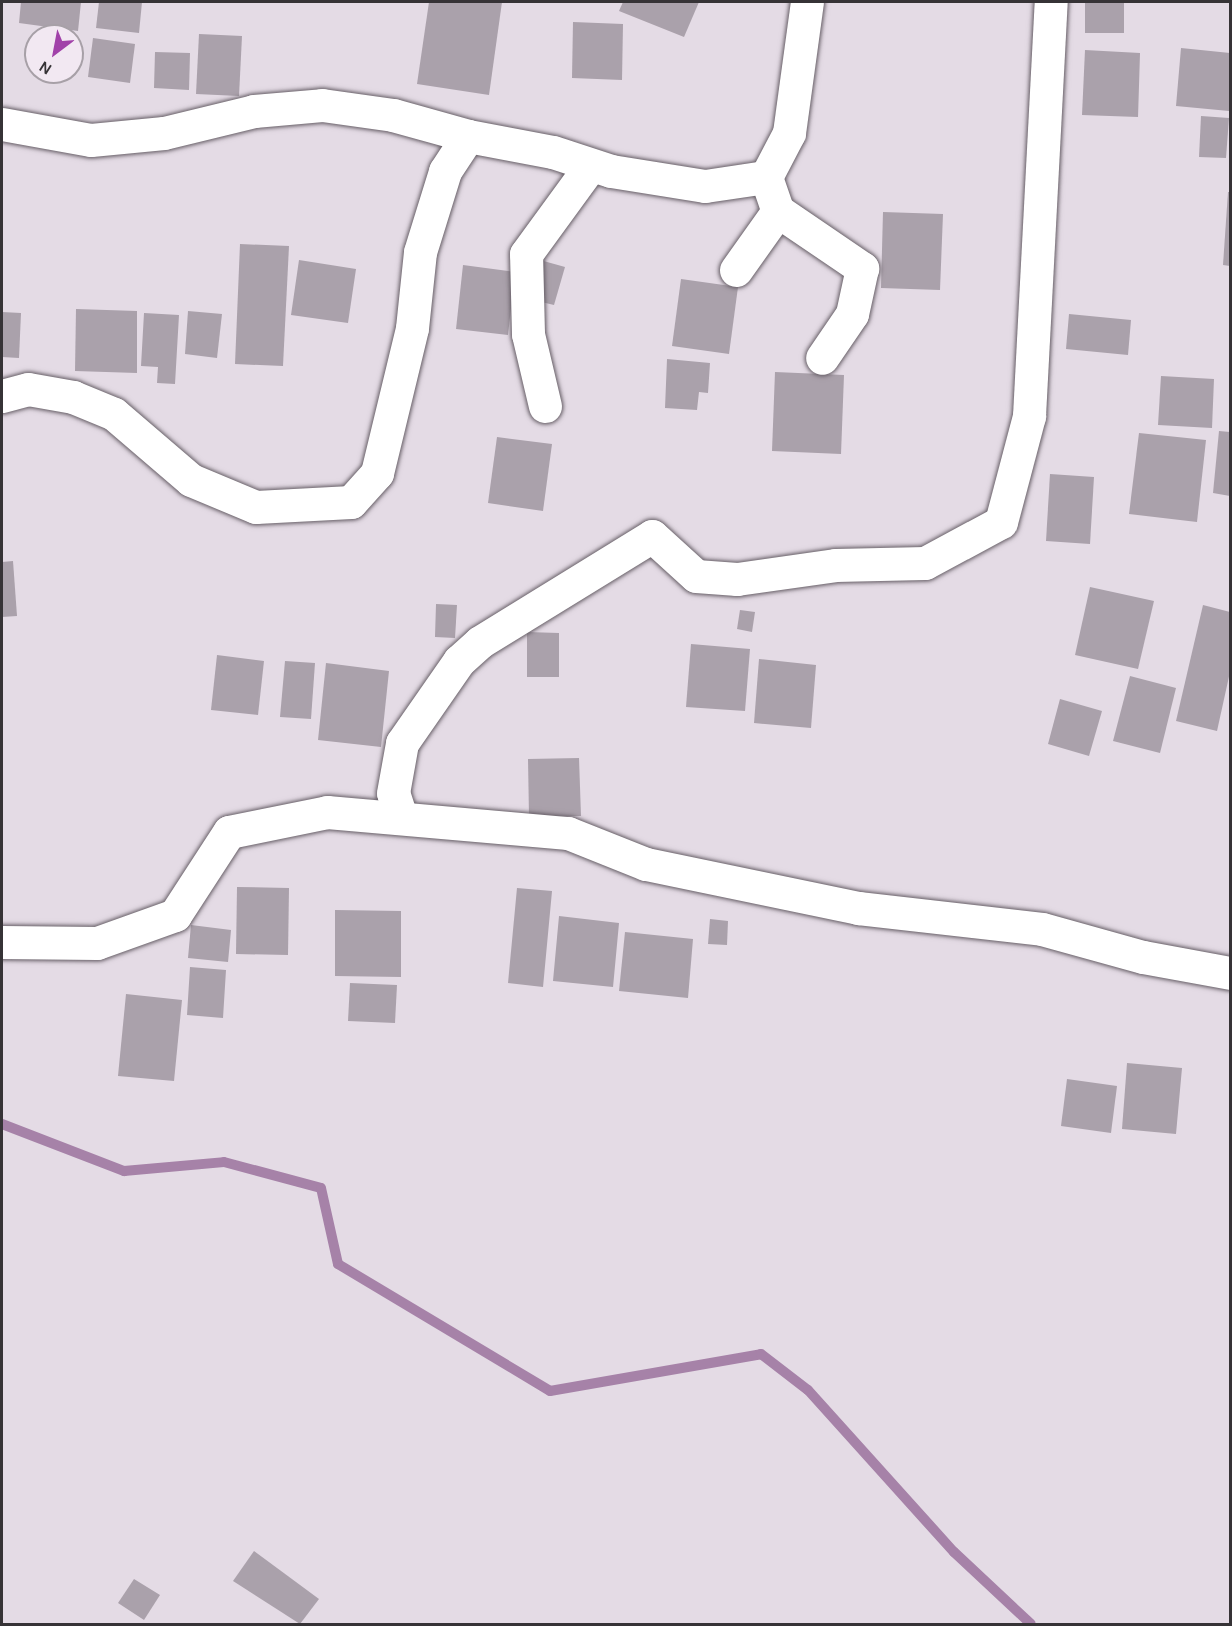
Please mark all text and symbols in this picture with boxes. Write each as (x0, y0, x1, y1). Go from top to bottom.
north arrow (24, 24, 84, 84)
text: N (35, 57, 55, 79)

